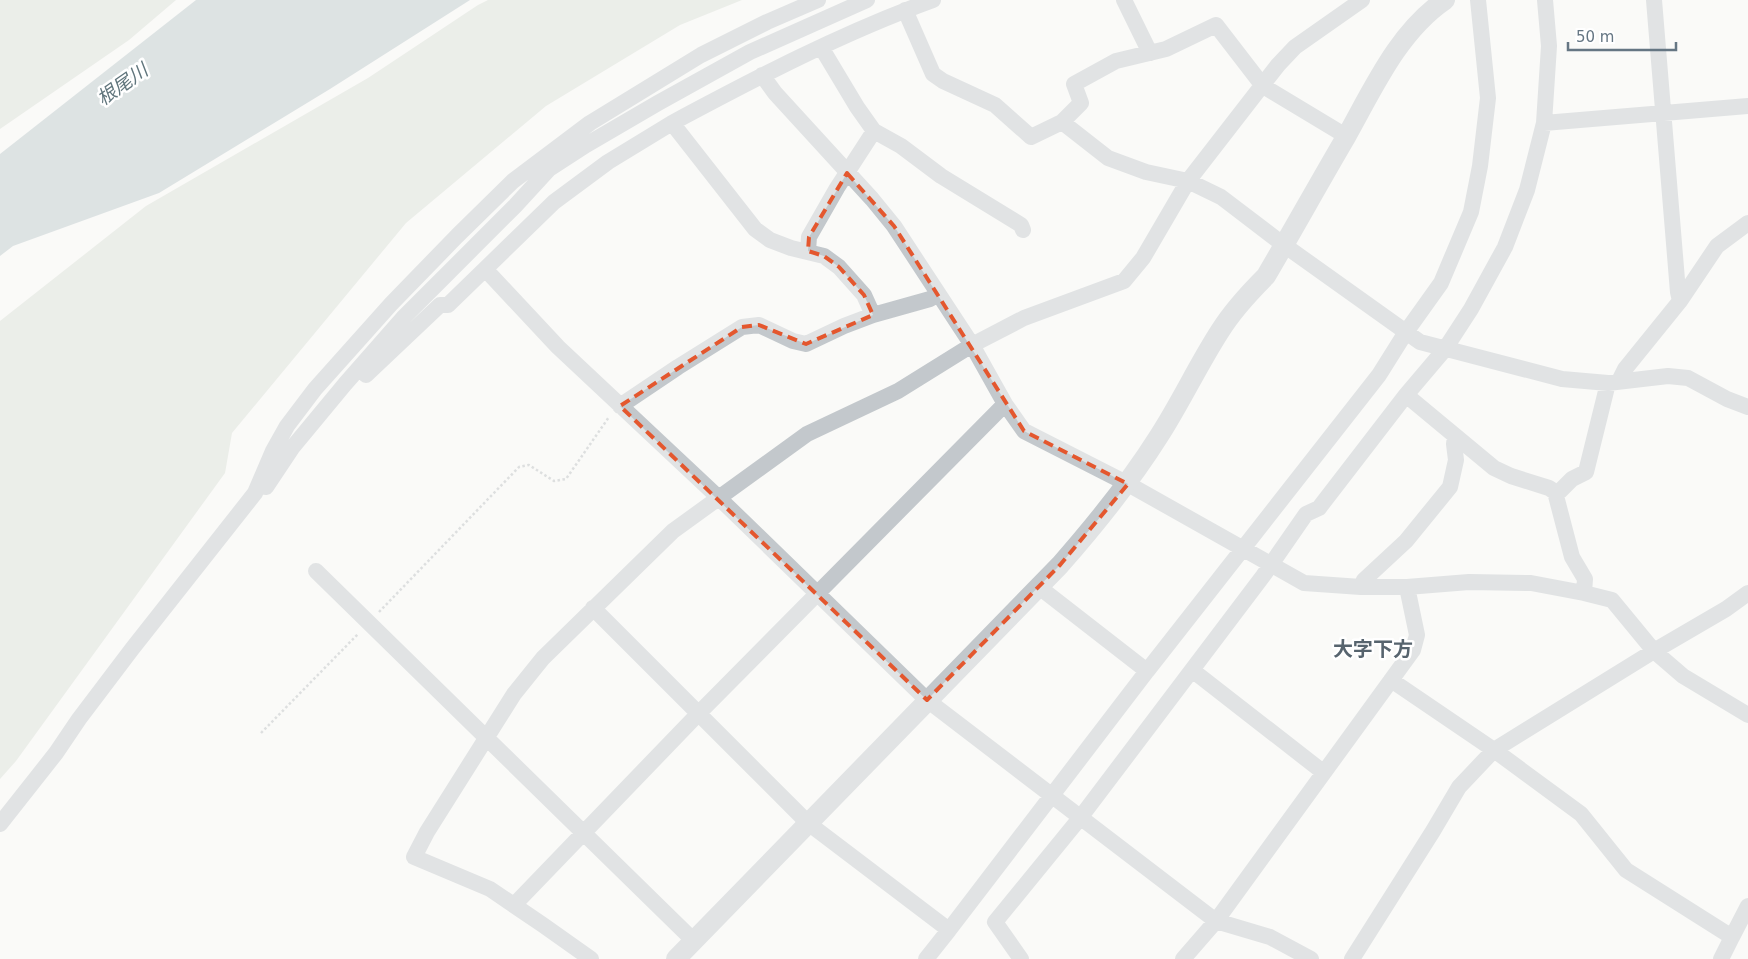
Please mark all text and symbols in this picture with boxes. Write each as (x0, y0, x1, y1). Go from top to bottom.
scale bar (1568, 20, 1676, 52)
text: 50 m (1576, 28, 1614, 46)
water label: 根尾川 (92, 57, 153, 109)
district label: 大字下方 (1333, 637, 1413, 661)

